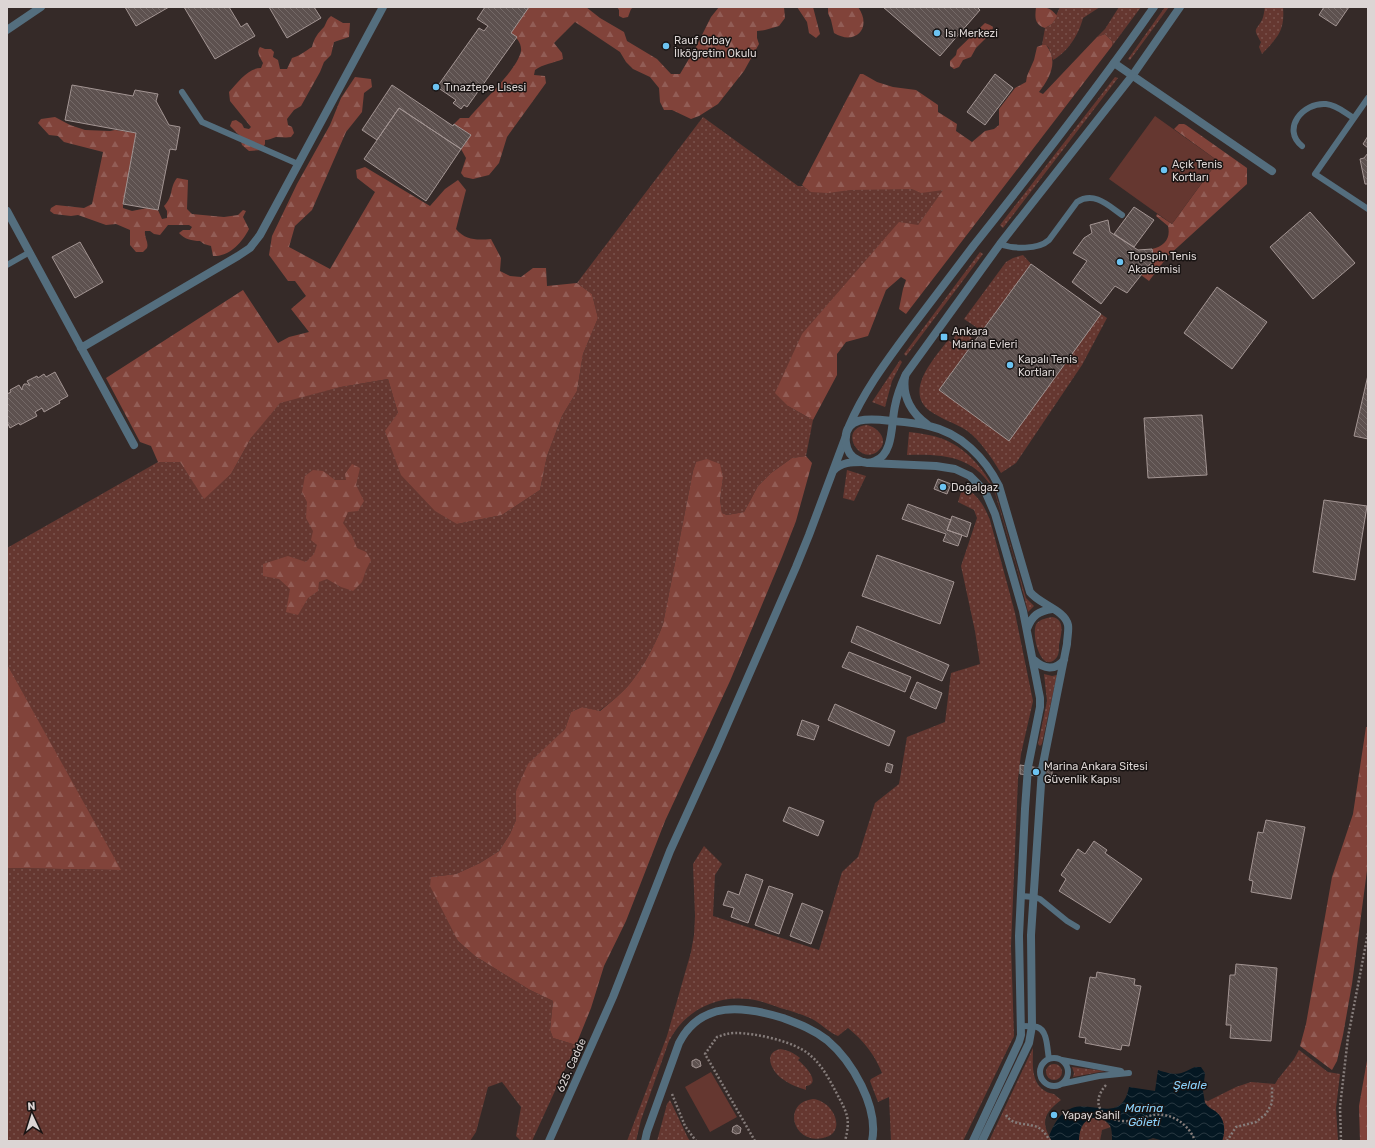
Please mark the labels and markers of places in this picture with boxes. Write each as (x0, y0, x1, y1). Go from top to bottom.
place label: Isı Merkezi (945, 27, 998, 40)
marker: Isı Merkezi (932, 28, 942, 38)
place label: Rauf Orbay İlköğretim Okulu (674, 34, 757, 60)
marker: Rauf Orbay İlköğretim Okulu (661, 41, 671, 51)
place label: Tınaztepe Lisesi (444, 81, 526, 94)
marker: Tınaztepe Lisesi (431, 82, 441, 92)
place label: Açık Tenis Kortları (1172, 158, 1223, 184)
marker: Açık Tenis Kortları (1159, 165, 1169, 175)
place label: Topspin Tenis Akademisi (1128, 250, 1197, 276)
marker: Topspin Tenis Akademisi (1115, 257, 1125, 267)
place label: Ankara Marina Evleri (952, 325, 1017, 351)
marker: Ankara Marina Evleri (939, 332, 949, 342)
place label: Kapalı Tenis Kortları (1018, 353, 1078, 379)
marker: Kapalı Tenis Kortları (1005, 360, 1015, 370)
place label: Doğalgaz (951, 481, 999, 494)
marker: Doğalgaz (938, 482, 948, 492)
place label: Marina Ankara Sitesi Güvenlik Kapısı (1044, 760, 1148, 786)
marker: Marina Ankara Sitesi Güvenlik Kapısı (1031, 767, 1041, 777)
place label: Yapay Sahil (1062, 1109, 1120, 1122)
marker: Yapay Sahil (1049, 1110, 1059, 1120)

